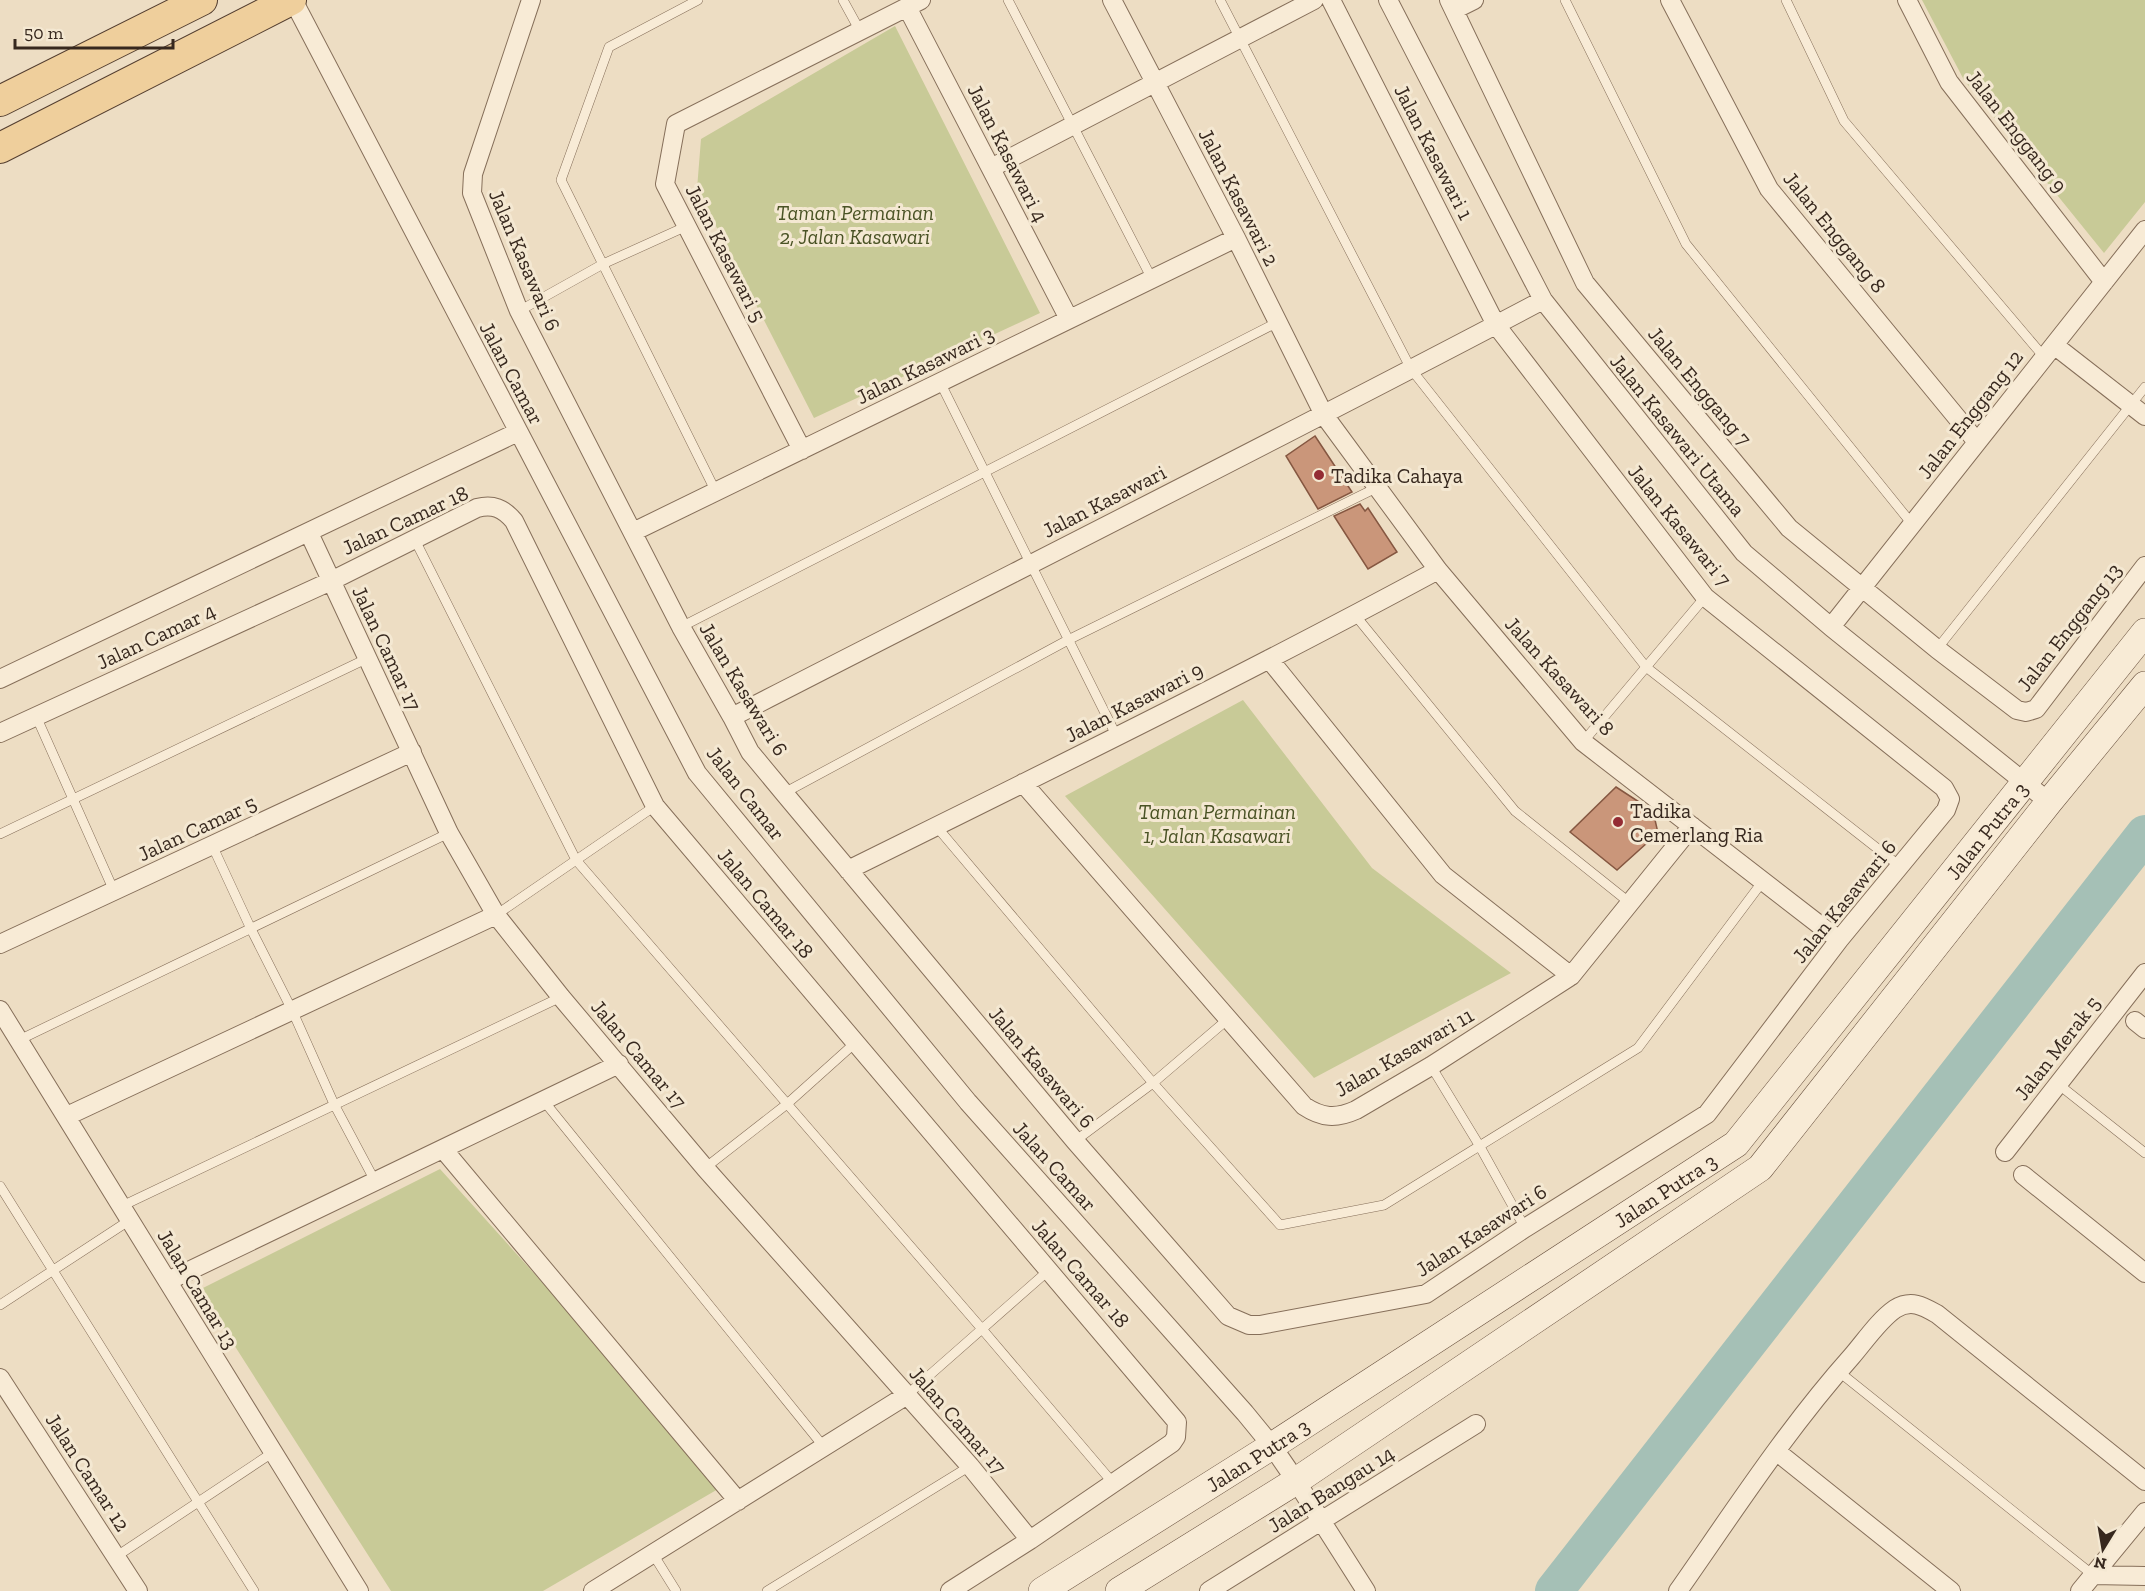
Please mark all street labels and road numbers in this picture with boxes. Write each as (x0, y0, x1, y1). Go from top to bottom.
street label: Jalan Enggang 9 (1961, 65, 2073, 197)
street label: Jalan Kasawari 4 (963, 80, 1053, 226)
street label: Jalan Kasawari 1 (1389, 80, 1479, 224)
street label: Jalan Kasawari 2 (1194, 124, 1284, 270)
street label: Jalan Enggang 8 (1778, 166, 1892, 298)
street label: Jalan Kasawari 5 (681, 180, 771, 326)
street label: Jalan Kasawari 6 (484, 186, 566, 334)
street label: Jalan Camar (475, 317, 549, 429)
street label: Jalan Kasawari 3 (852, 321, 998, 409)
street label: Jalan Enggang 7 (1643, 321, 1757, 451)
street label: Jalan Enggang 12 (1912, 345, 2028, 483)
street label: Jalan Kasawari Utama (1605, 349, 1751, 521)
street label: Jalan Kasawari (1038, 459, 1170, 543)
street label: Jalan Kasawari 7 (1623, 459, 1737, 591)
street label: Jalan Camar 18 (338, 480, 472, 560)
street label: Jalan Enggang 13 (2011, 558, 2127, 696)
street label: Jalan Camar 17 (347, 582, 427, 714)
street label: Jalan Camar 4 (93, 598, 219, 674)
street label: Jalan Kasawari 8 (1500, 611, 1620, 741)
street label: Jalan Kasawari 6 (694, 618, 794, 760)
street label: Jalan Kasawari 9 (1061, 657, 1207, 747)
street label: Jalan Camar (702, 741, 790, 845)
street label: Jalan Putra 3 (1940, 777, 2033, 884)
street label: Jalan Camar 5 (134, 790, 260, 866)
street label: Jalan Kasawari 6 (1787, 834, 1901, 968)
street label: Jalan Camar 18 (713, 843, 819, 963)
street label: Jalan Merak 5 (2009, 991, 2105, 1105)
street label: Jalan Camar 17 (586, 994, 692, 1114)
street label: Jalan Kasawari 6 (984, 1001, 1100, 1133)
street label: Jalan Kasawari 11 (1330, 1002, 1478, 1102)
street label: Jalan Camar (1008, 1116, 1102, 1216)
street label: Jalan Putra 3 (1609, 1148, 1721, 1233)
street label: Jalan Kasawari 6 (1411, 1178, 1551, 1282)
street label: Jalan Camar 18 (1027, 1213, 1135, 1333)
street label: Jalan Camar 13 (152, 1225, 244, 1353)
street label: Jalan Camar 17 (904, 1361, 1012, 1479)
street label: Jalan Camar 12 (41, 1408, 135, 1536)
street label: Jalan Putra 3 (1201, 1413, 1314, 1497)
street label: Jalan Bangau 14 (1263, 1440, 1399, 1538)

